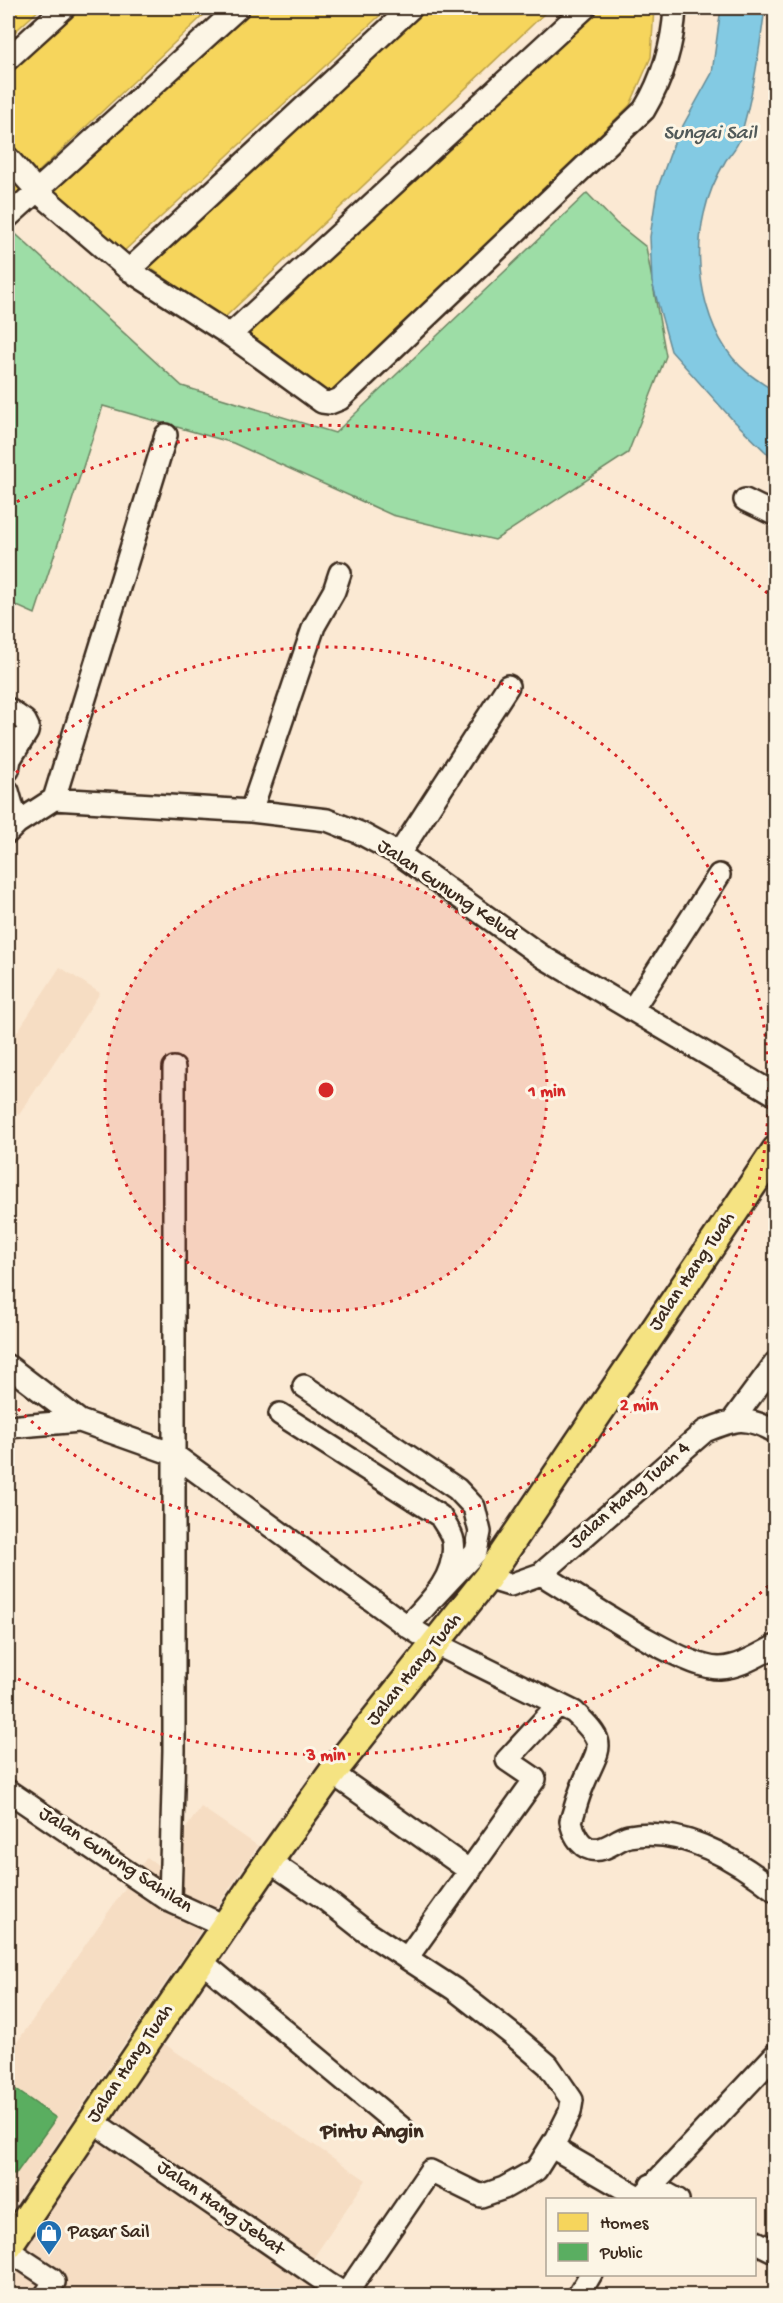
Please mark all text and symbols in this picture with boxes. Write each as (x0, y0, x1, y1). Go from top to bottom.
water label: Sungai Sail (663, 122, 758, 147)
street label: Jalan Gunung Kelud (372, 835, 524, 948)
centre of rings (316, 1080, 336, 1100)
text: 1 min (528, 1082, 566, 1103)
street label: Jalan Hang Tuah (645, 1208, 741, 1336)
text: 2 min (620, 1396, 659, 1417)
street label: Jalan Hang Tuah 4 (565, 1437, 696, 1555)
street label: Jalan Hang Tuah (362, 1609, 468, 1731)
text: 3 min (306, 1746, 346, 1767)
street label: Jalan Gunung Sahilan (34, 1803, 196, 1920)
street label: Jalan Hang Tuah (83, 2000, 179, 2128)
district label: Pintu Angin (319, 2120, 424, 2146)
street label: Jalan Hang Jebat (152, 2156, 290, 2263)
legend (546, 2198, 756, 2276)
text: Homes (600, 2214, 650, 2235)
shop icon: Pasar Sail (34, 2218, 64, 2256)
place label: Pasar Sail (67, 2222, 150, 2245)
text: Public (599, 2244, 643, 2265)

